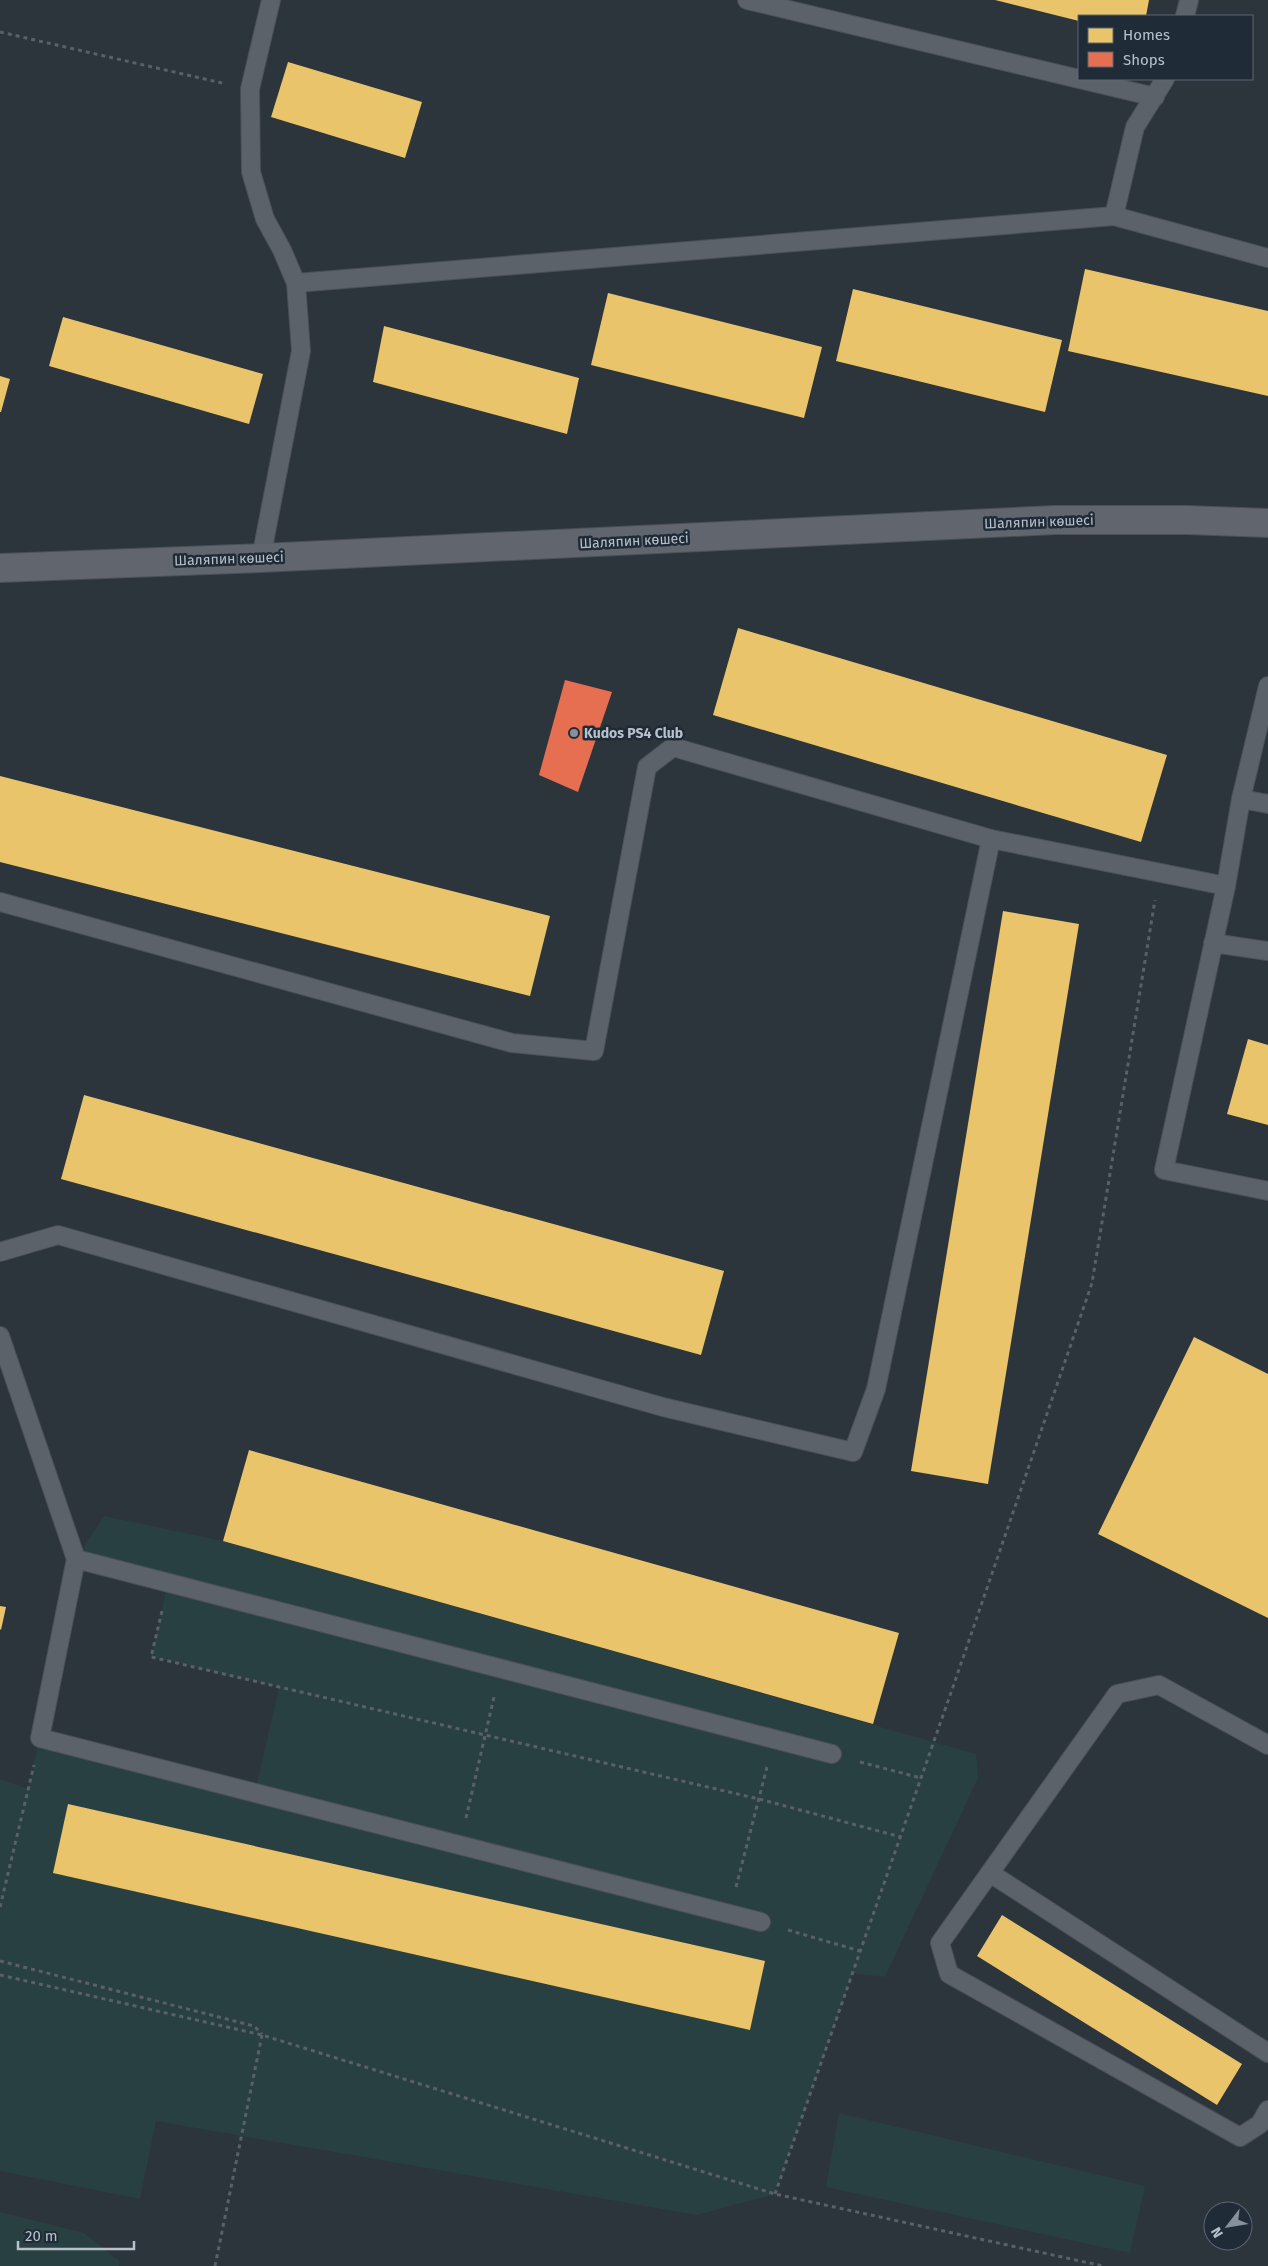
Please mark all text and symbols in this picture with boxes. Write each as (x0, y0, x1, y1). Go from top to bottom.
legend (1078, 15, 1253, 80)
text: Homes (1123, 26, 1170, 44)
text: Shops (1123, 51, 1165, 69)
street label: Шаляпин көшесі (984, 512, 1094, 532)
street label: Шаляпин көшесі (579, 530, 689, 552)
street label: Шаляпин көшесі (174, 549, 284, 569)
place label: Kudos PS4 Club (584, 725, 683, 742)
marker: Kudos PS4 Club (568, 727, 580, 739)
north arrow (1203, 2201, 1253, 2251)
scale bar (18, 2218, 134, 2250)
text: N (1208, 2224, 1227, 2241)
text: 20 m (25, 2227, 58, 2245)

